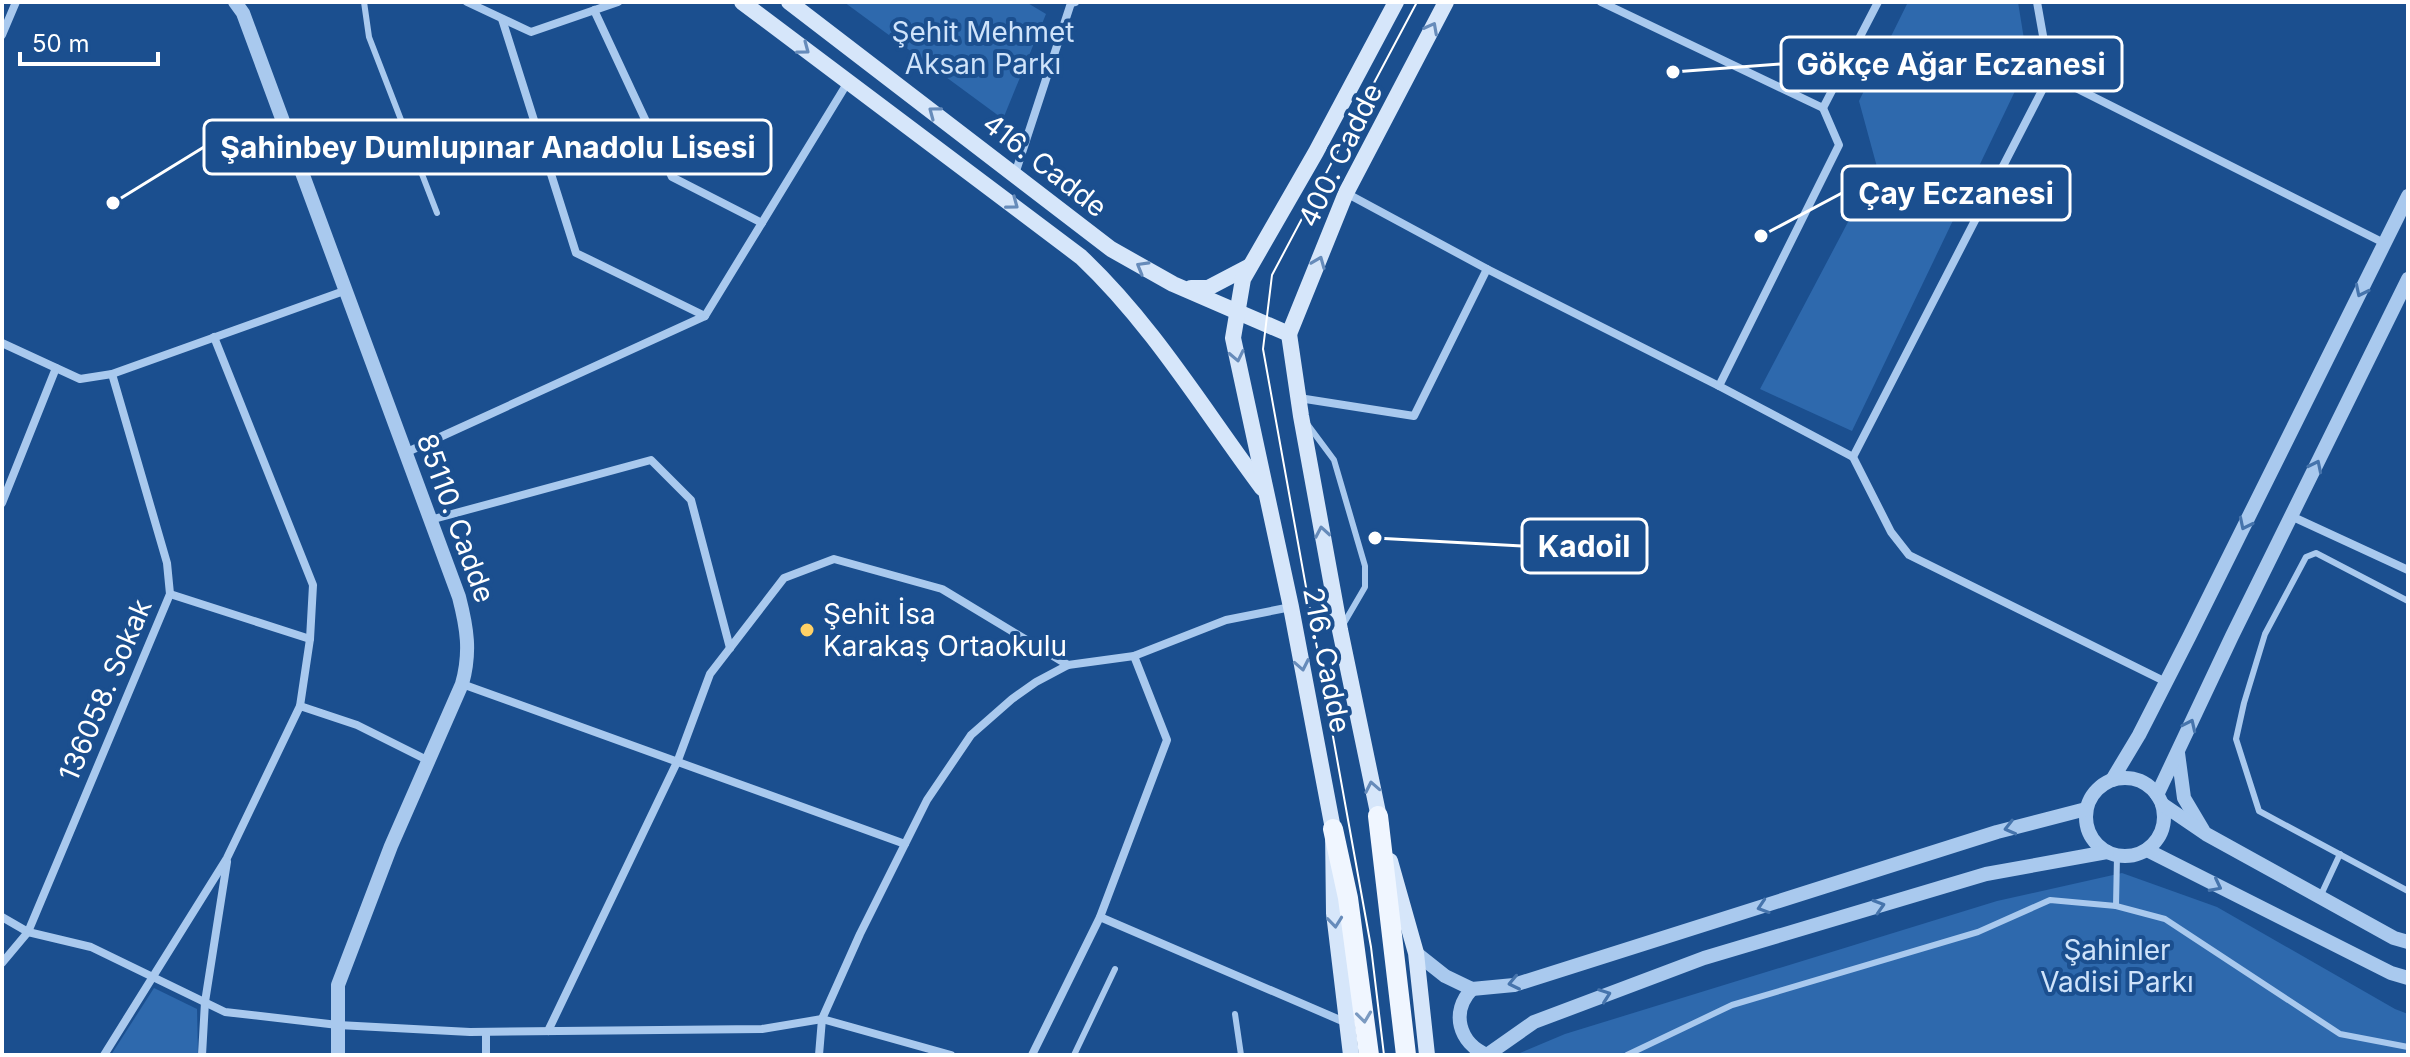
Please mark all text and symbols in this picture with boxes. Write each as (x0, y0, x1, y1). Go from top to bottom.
park label: Şehit Mehmet Aksan Parkı (892, 15, 1074, 81)
scale bar (20, 16, 158, 66)
one-way arrow (1423, 22, 1438, 37)
text: 50 m (32, 29, 90, 58)
callout: Gökçe Ağar Eczanesi (1781, 37, 2122, 91)
one-way arrow (795, 39, 810, 53)
text: Gökçe Ağar Eczanesi (1796, 46, 2106, 82)
street label: 400. Cadde (1291, 78, 1389, 232)
street label: 416. Cadde (976, 106, 1114, 224)
one-way arrow (928, 108, 943, 122)
callout: Şahinbey Dumlupınar Anadolu Lisesi (204, 120, 771, 174)
text: Şahinbey Dumlupınar Anadolu Lisesi (220, 129, 756, 165)
callout: Çay Eczanesi (1842, 166, 2070, 220)
text: Çay Eczanesi (1858, 175, 2054, 211)
one-way arrow (1004, 195, 1018, 209)
one-way arrow (1309, 256, 1325, 270)
one-way arrow (1137, 261, 1151, 277)
one-way arrow (2355, 283, 2370, 298)
one-way arrow (1228, 349, 1245, 362)
street label: 85110. Cadde (410, 429, 502, 607)
one-way arrow (2306, 459, 2322, 474)
one-way arrow (2240, 516, 2255, 531)
callout: Kadoil (1522, 519, 1647, 573)
one-way arrow (1315, 525, 1332, 539)
text: Kadoil (1538, 528, 1630, 564)
street label: 216. Cadde (1296, 584, 1358, 736)
street label: 136058. Sokak (51, 594, 159, 786)
place label: Şehit İsa Karakaş Ortaokulu (823, 597, 1067, 663)
marker: Şehit İsa Karakaş Ortaokulu (798, 621, 816, 639)
one-way arrow (1293, 658, 1310, 672)
one-way arrow (2180, 718, 2196, 733)
one-way arrow (1364, 781, 1381, 795)
one-way arrow (2004, 819, 2018, 836)
one-way arrow (2208, 876, 2222, 892)
one-way arrow (1756, 897, 1770, 913)
one-way arrow (1872, 899, 1886, 915)
one-way arrow (1327, 916, 1344, 929)
park label: Şahinler Vadisi Parkı (2040, 933, 2194, 999)
one-way arrow (1508, 974, 1522, 991)
one-way arrow (1598, 988, 1612, 1005)
one-way arrow (1355, 1011, 1372, 1024)

